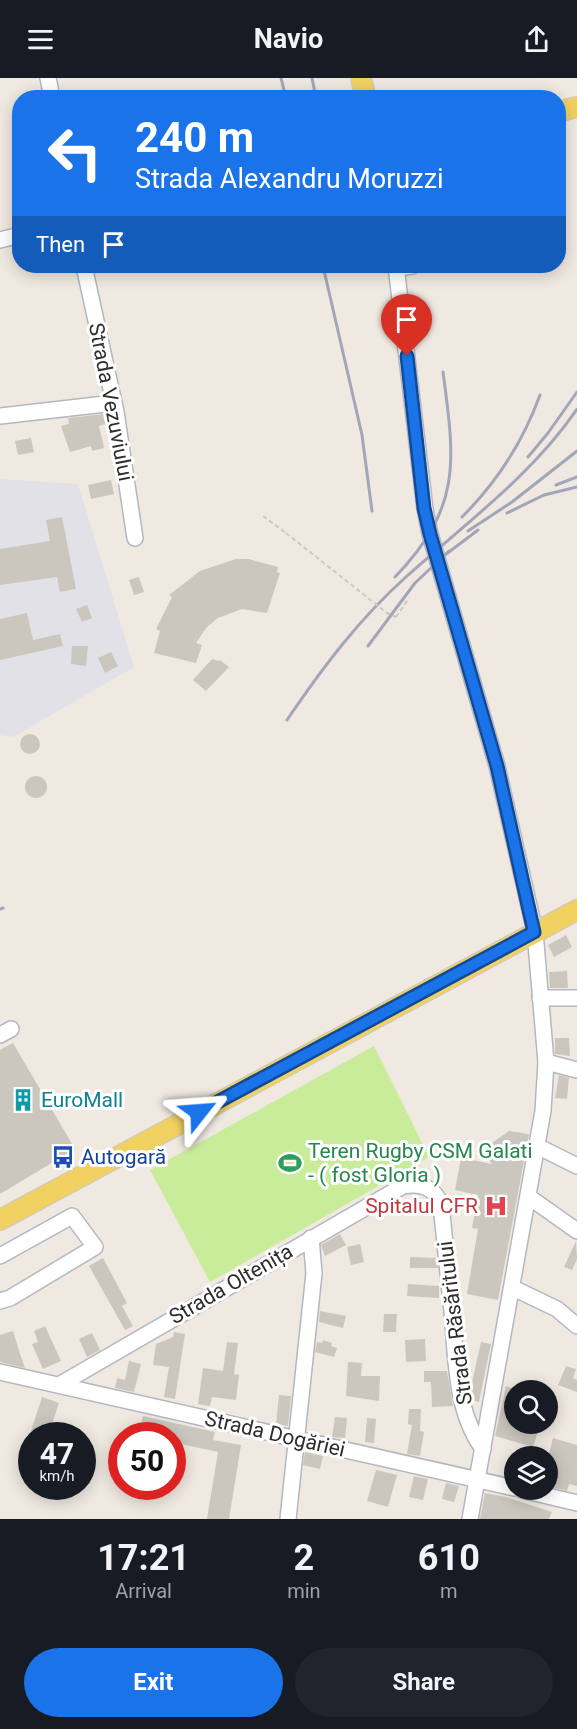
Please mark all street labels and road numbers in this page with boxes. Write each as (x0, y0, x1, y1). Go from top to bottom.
street label: Strada Vezuviului (84, 321, 138, 483)
street label: Strada Oltenița (165, 1239, 297, 1330)
street label: Strada Răsăritului (433, 1240, 477, 1406)
street label: Strada Dogăriei (202, 1406, 348, 1462)

